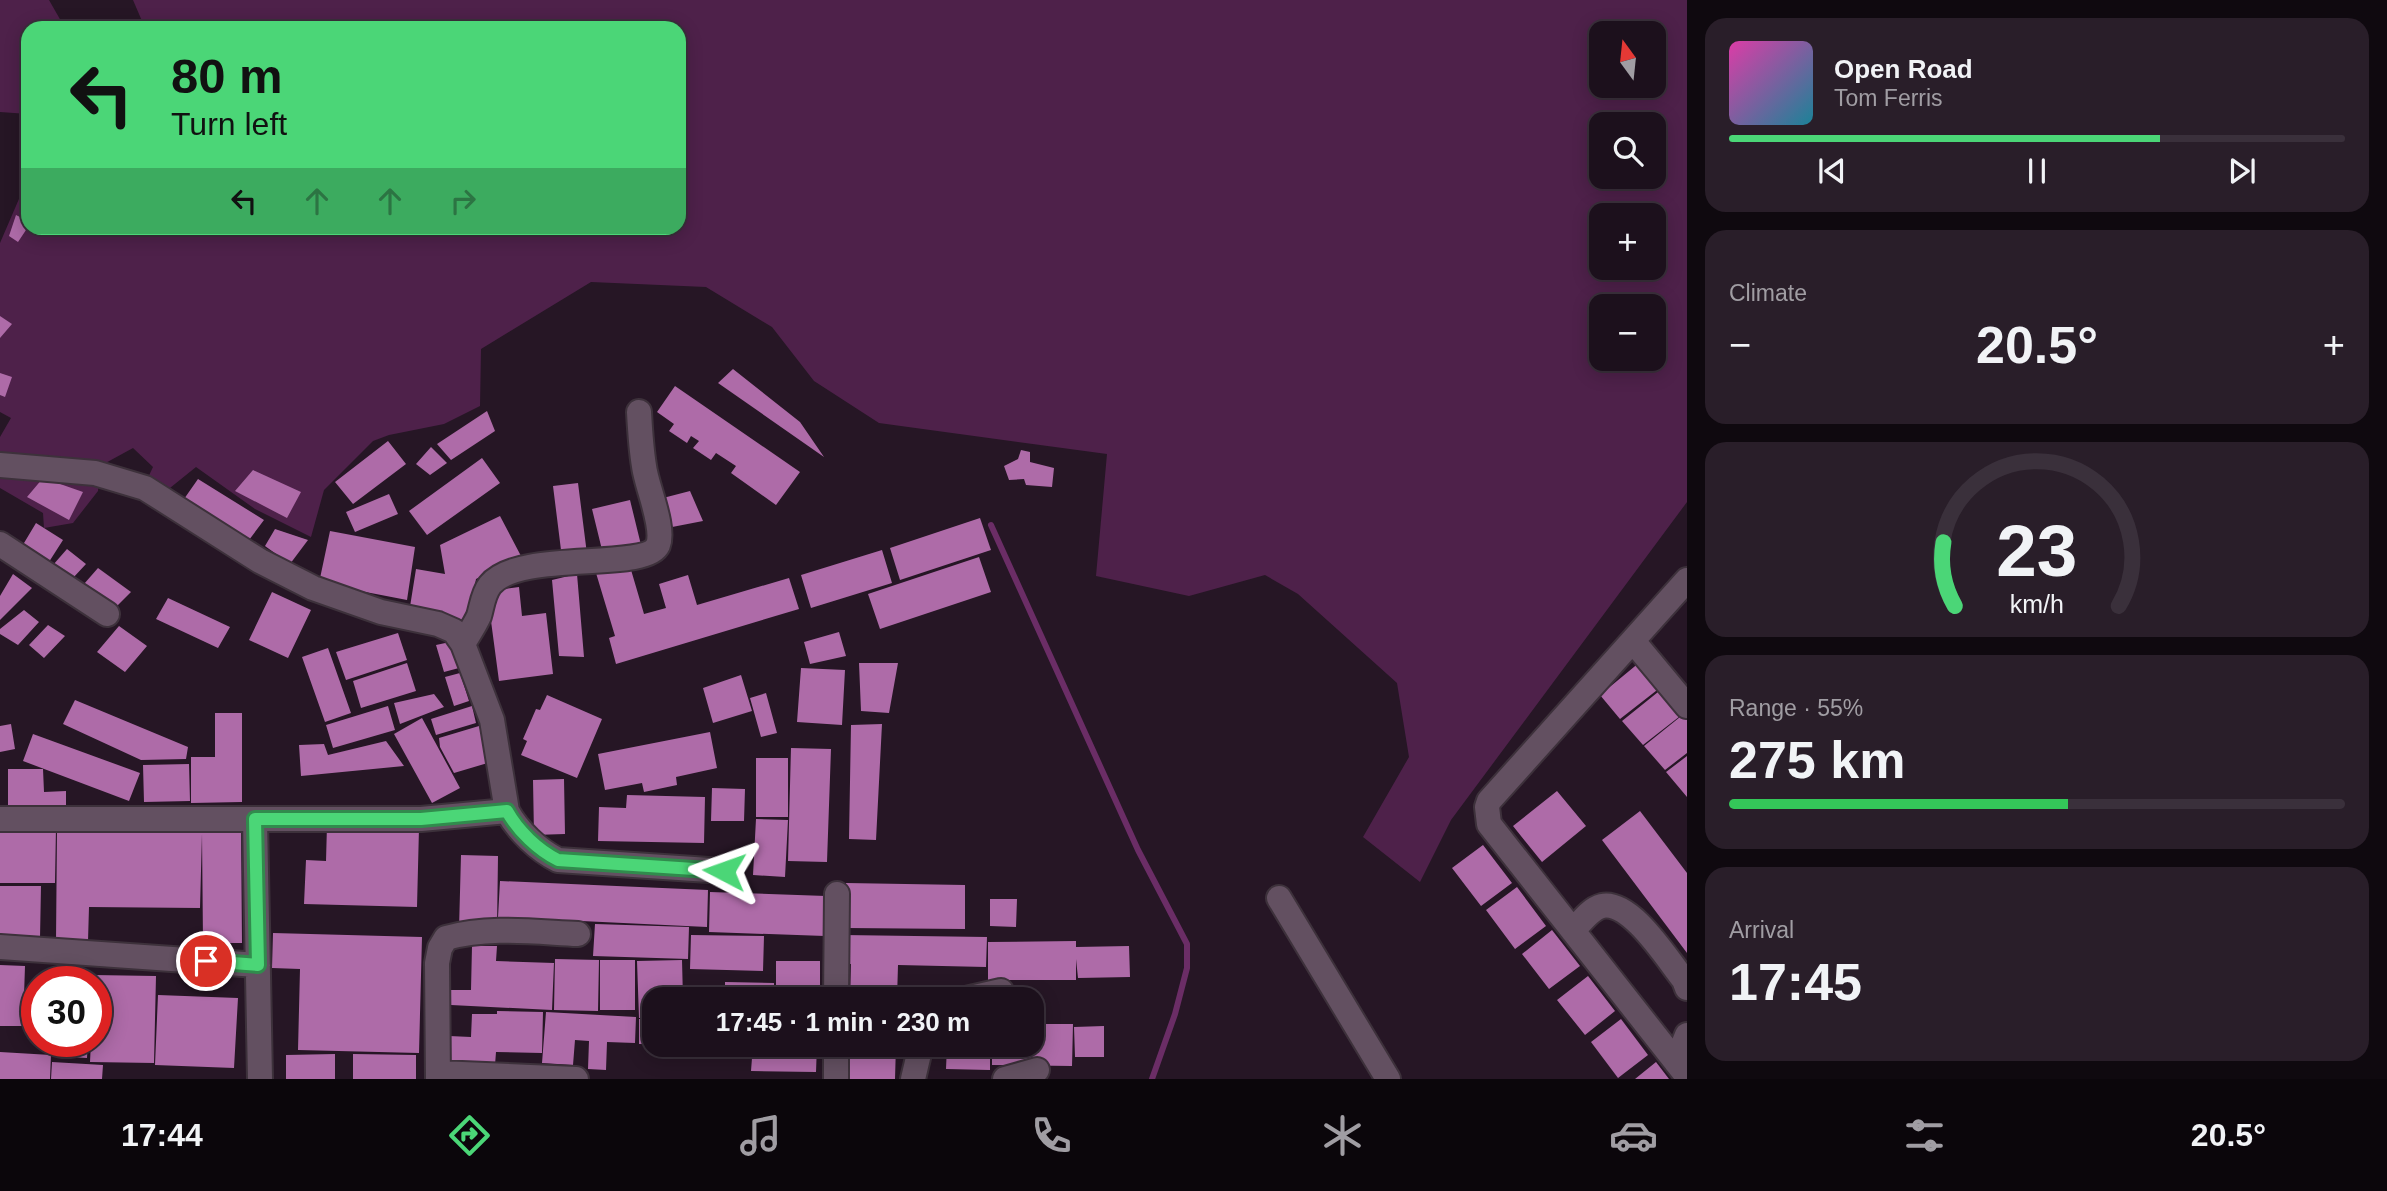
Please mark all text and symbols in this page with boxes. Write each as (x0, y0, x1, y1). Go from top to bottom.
north arrow (1589, 21, 1666, 98)
map controls (1589, 21, 1666, 371)
icon: left (56, 49, 147, 140)
text: 80 m (171, 49, 283, 103)
text: Open Road (1834, 54, 1973, 84)
text: Tom Ferris (1834, 85, 1943, 111)
text: Turn left (171, 106, 287, 142)
button: search (1589, 112, 1666, 189)
icon: previous (1813, 152, 1851, 190)
icon: pause (2018, 152, 2056, 190)
icon: next (2223, 152, 2261, 190)
icon: left (225, 182, 263, 220)
icon: ahead (298, 182, 336, 220)
icon: ahead (371, 182, 409, 220)
icon: right (444, 182, 482, 220)
button: + (1589, 203, 1666, 280)
text: Climate (1729, 280, 1807, 306)
button: − (1589, 294, 1666, 371)
text: 20.5° (1976, 316, 2098, 374)
text: − (1729, 324, 1751, 366)
text: + (2323, 324, 2345, 366)
text: 23 (1997, 510, 2077, 591)
text: km/h (2010, 589, 2064, 617)
text: Range · 55% (1729, 695, 1863, 721)
text: 275 km (1729, 731, 1905, 789)
position arrow (687, 834, 761, 908)
text: Arrival (1729, 917, 1794, 943)
pin (176, 931, 236, 991)
icon: arrive (187, 942, 225, 980)
text: 17:45 (1729, 953, 1862, 1011)
speed limit sign: 30 (21, 966, 112, 1057)
text: 17:45 · 1 min · 230 m (716, 1007, 970, 1037)
icon: directions (445, 1111, 494, 1160)
icon: music (736, 1111, 785, 1160)
icon: phone (1027, 1111, 1076, 1160)
icon: climate (1318, 1111, 1367, 1160)
icon: car (1609, 1111, 1658, 1160)
icon: filters (1900, 1111, 1949, 1160)
text: 17:44 (121, 1117, 203, 1153)
text: 20.5° (2191, 1117, 2266, 1153)

